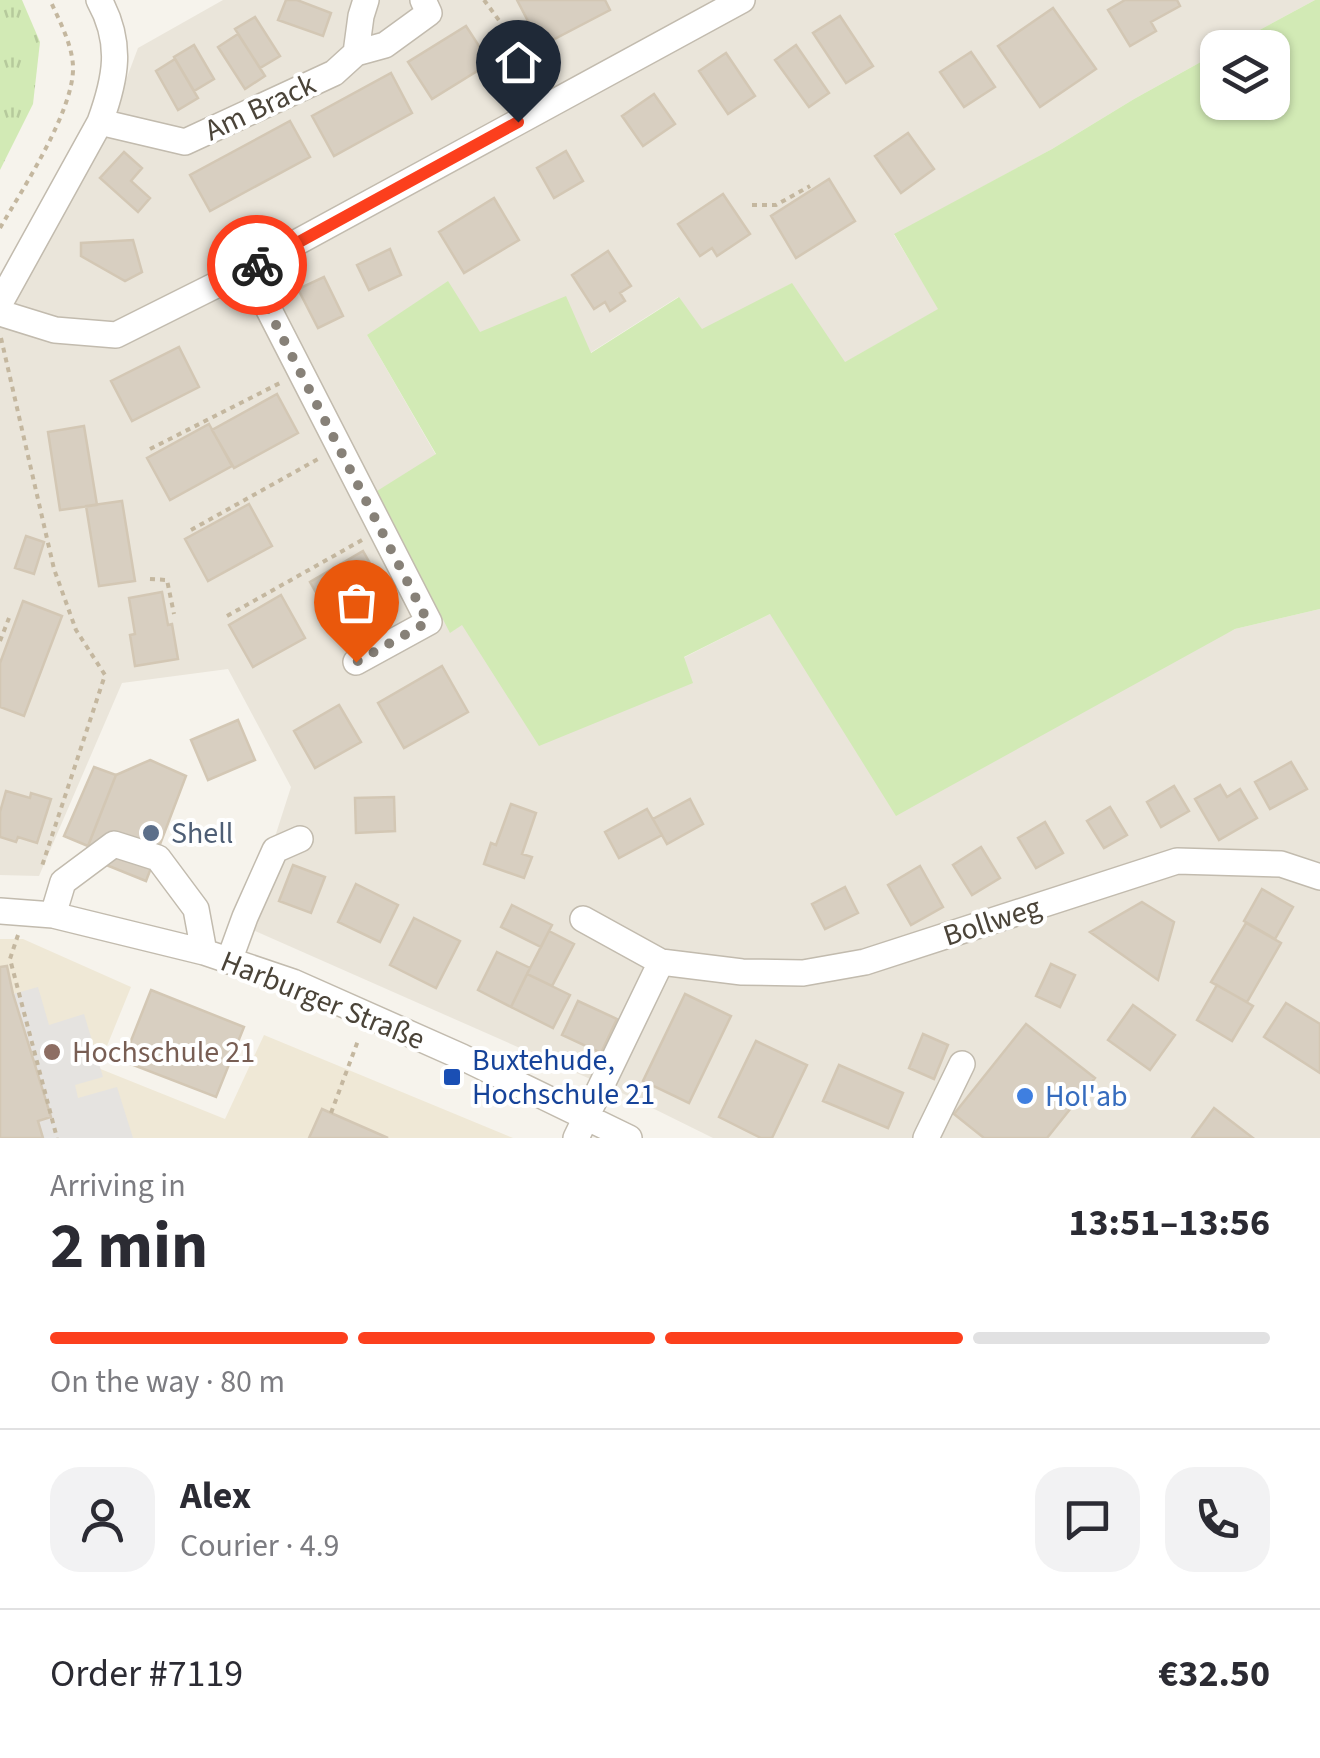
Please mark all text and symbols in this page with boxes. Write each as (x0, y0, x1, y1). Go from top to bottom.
pin (476, 20, 561, 123)
map controls (1200, 30, 1290, 120)
button: layers (1200, 30, 1290, 120)
icon: home (491, 35, 546, 90)
street label: Am Brack (198, 63, 323, 152)
courier (207, 215, 307, 315)
icon: bike (230, 238, 285, 293)
pin (314, 560, 399, 663)
icon: bag (329, 575, 384, 630)
place label: Shell (171, 812, 234, 855)
marker: Shell (140, 822, 162, 844)
street label: Bollweg (938, 886, 1047, 957)
street label: Harburger Straße (214, 940, 431, 1061)
place label: Hochschule 21 (72, 1031, 255, 1074)
place label: Buxtehude, Hochschule 21 (472, 1039, 655, 1116)
marker: Hochschule 21 (41, 1041, 63, 1063)
marker: Buxtehude, Hochschule 21 (441, 1066, 463, 1088)
place label: Hol'ab (1045, 1075, 1128, 1118)
marker: Hol'ab (1014, 1085, 1036, 1107)
text: Arriving in (50, 1163, 186, 1209)
text: 13:51–13:56 (1068, 1196, 1270, 1250)
text: 2 min (50, 1200, 208, 1293)
text: On the way · 80 m (50, 1359, 285, 1405)
button: person (50, 1467, 155, 1572)
button: chat (1035, 1467, 1140, 1572)
button: phone (1165, 1467, 1270, 1572)
text: Alex (180, 1469, 251, 1523)
text: Courier · 4.9 (180, 1523, 340, 1569)
text: Order #7119 (50, 1647, 243, 1701)
text: €32.50 (1158, 1647, 1270, 1701)

